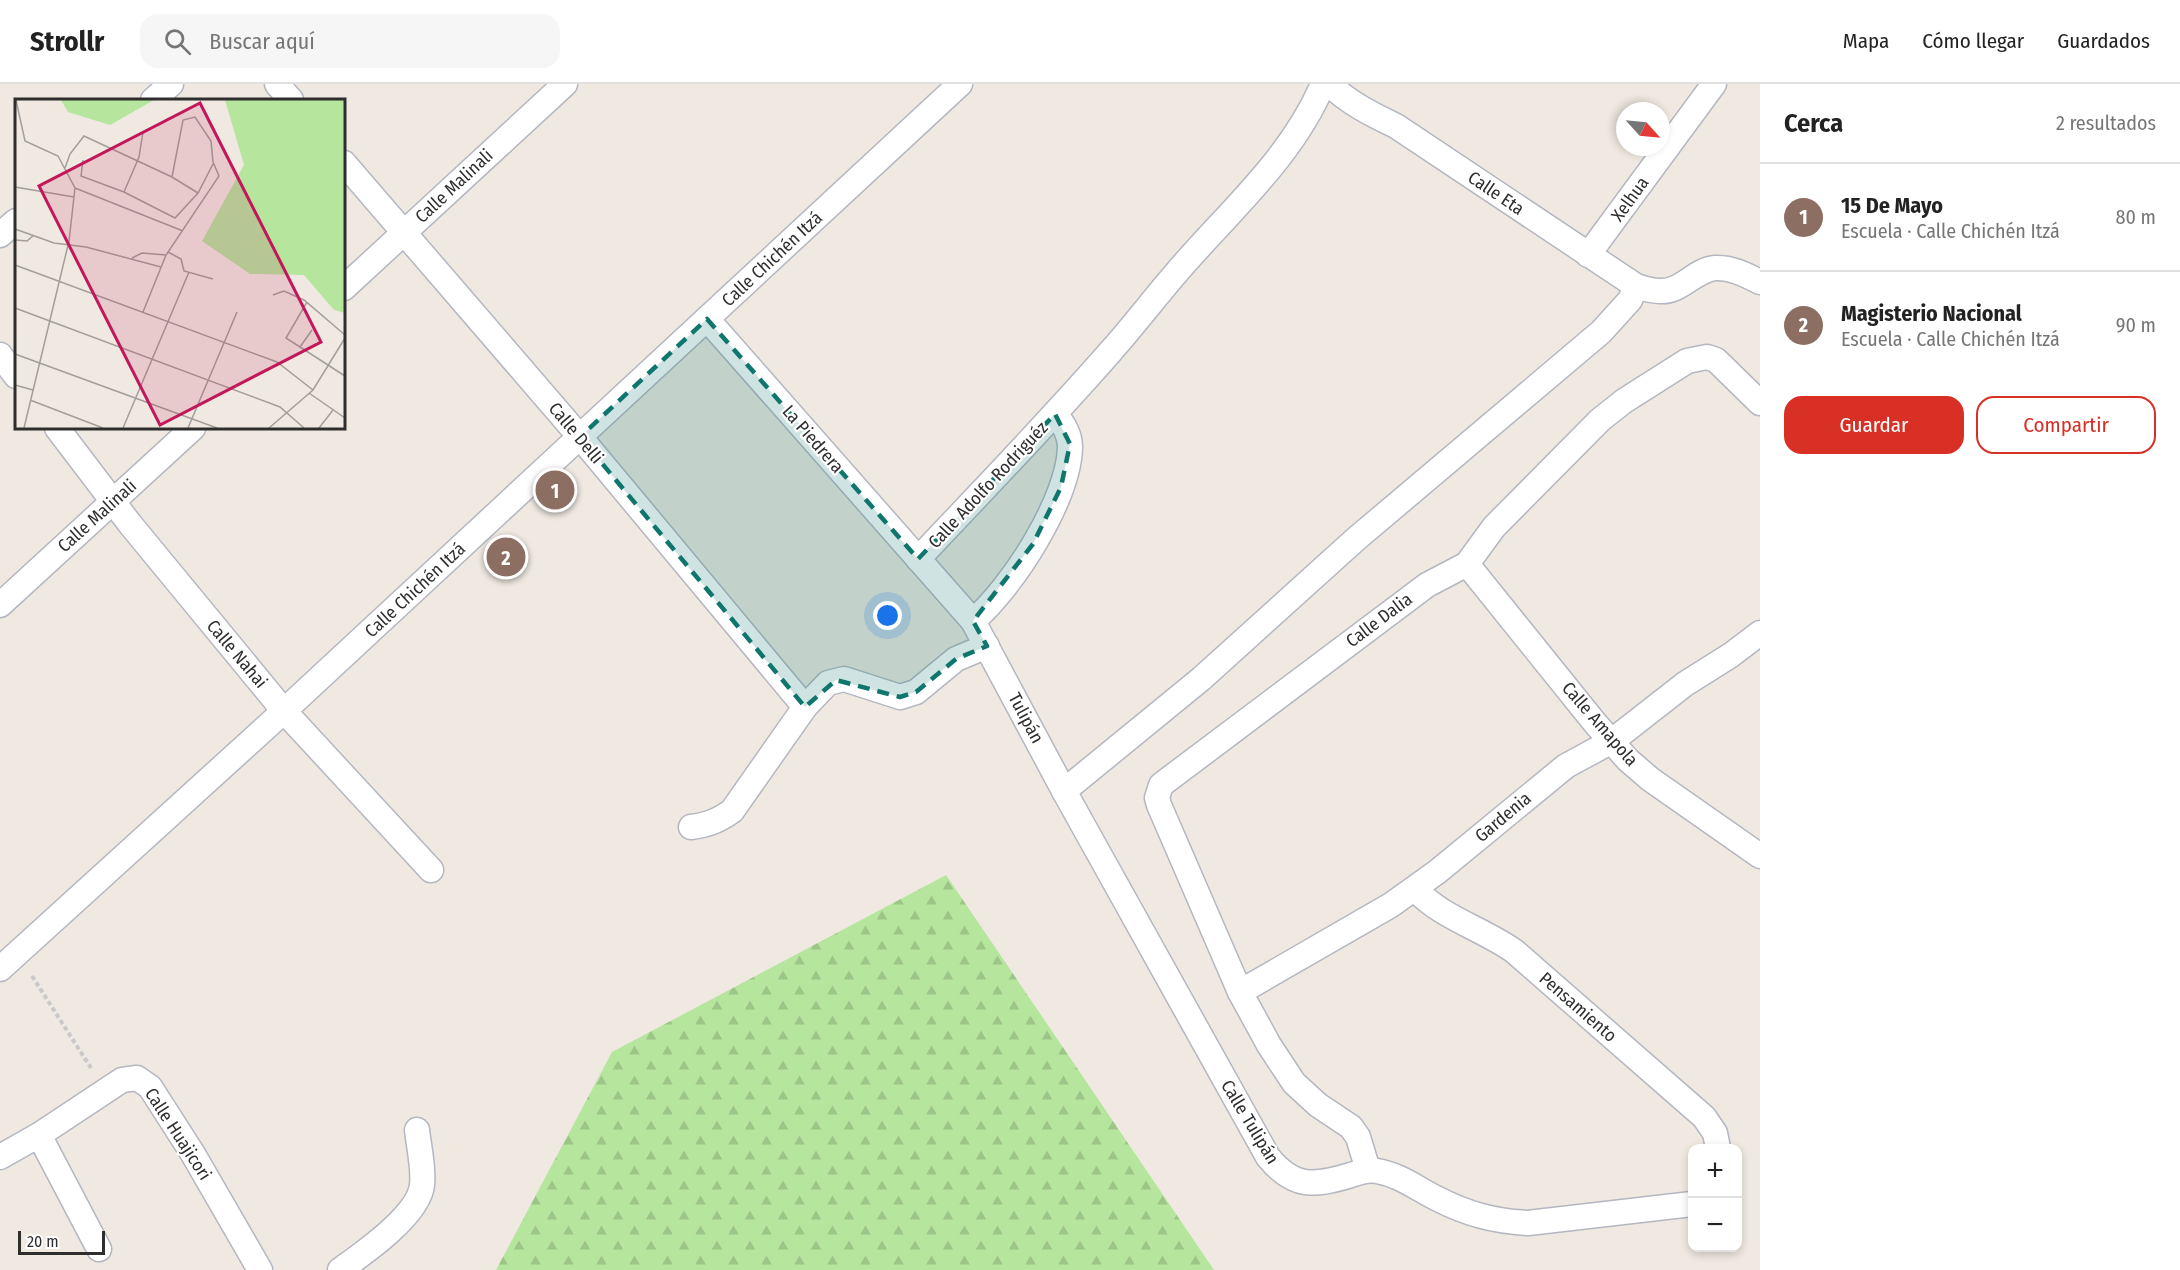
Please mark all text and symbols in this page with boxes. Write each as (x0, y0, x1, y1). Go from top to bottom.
search box (140, 14, 560, 68)
text: Strollr (30, 25, 104, 58)
icon: search (161, 25, 194, 58)
text: Buscar aquí (209, 28, 315, 55)
text: Mapa (1843, 28, 1889, 54)
text: Cómo llegar (1922, 28, 2024, 54)
text: Guardados (2057, 28, 2150, 54)
inset map (15, 99, 345, 429)
north arrow (1616, 102, 1670, 156)
text: Cerca (1784, 108, 1843, 139)
text: 2 resultados (2056, 111, 2156, 135)
street label: Calle Malinali (411, 144, 497, 228)
street label: Calle Eta (1464, 166, 1528, 220)
street label: Xelhua (1606, 172, 1654, 226)
text: 15 De Mayo (1841, 192, 1943, 219)
text: 1 (1799, 205, 1808, 229)
text: 80 m (2116, 205, 2156, 229)
street label: Calle Chichén Itzá (717, 207, 827, 311)
text: Escuela · Calle Chichén Itzá (1841, 219, 2060, 243)
text: Magisterio Nacional (1841, 300, 2022, 327)
text: 2 (1799, 313, 1808, 337)
text: 90 m (2116, 313, 2156, 337)
text: Escuela · Calle Chichén Itzá (1841, 327, 2060, 351)
button: Guardar (1784, 396, 1964, 454)
button: Compartir (1976, 396, 2156, 454)
street label: Calle Delli (544, 398, 608, 468)
street label: La Piedrera (778, 401, 849, 478)
street label: Calle Adolfo Rodriguéz (924, 417, 1052, 553)
pin: 1 (536, 468, 574, 512)
street label: Calle Malinali (53, 475, 141, 557)
pin: 2 (486, 534, 526, 580)
street label: Calle Chichén Itzá (360, 538, 470, 642)
street label: Calle Dalia (1342, 588, 1417, 652)
your location (873, 601, 902, 630)
street label: Calle Nahai (202, 615, 272, 693)
street label: Calle Amapola (1557, 677, 1643, 771)
street label: Tulipán (1004, 689, 1048, 747)
street label: Gardenia (1471, 787, 1536, 847)
street label: Pensamiento (1535, 967, 1621, 1047)
street label: Calle Tulipán (1216, 1076, 1284, 1168)
street label: Calle Huajicori (140, 1084, 216, 1184)
map controls (1688, 1144, 1742, 1252)
button: + (1688, 1144, 1742, 1198)
button: − (1688, 1198, 1742, 1252)
scale bar (18, 1228, 105, 1256)
text: 20 m (27, 1232, 58, 1251)

